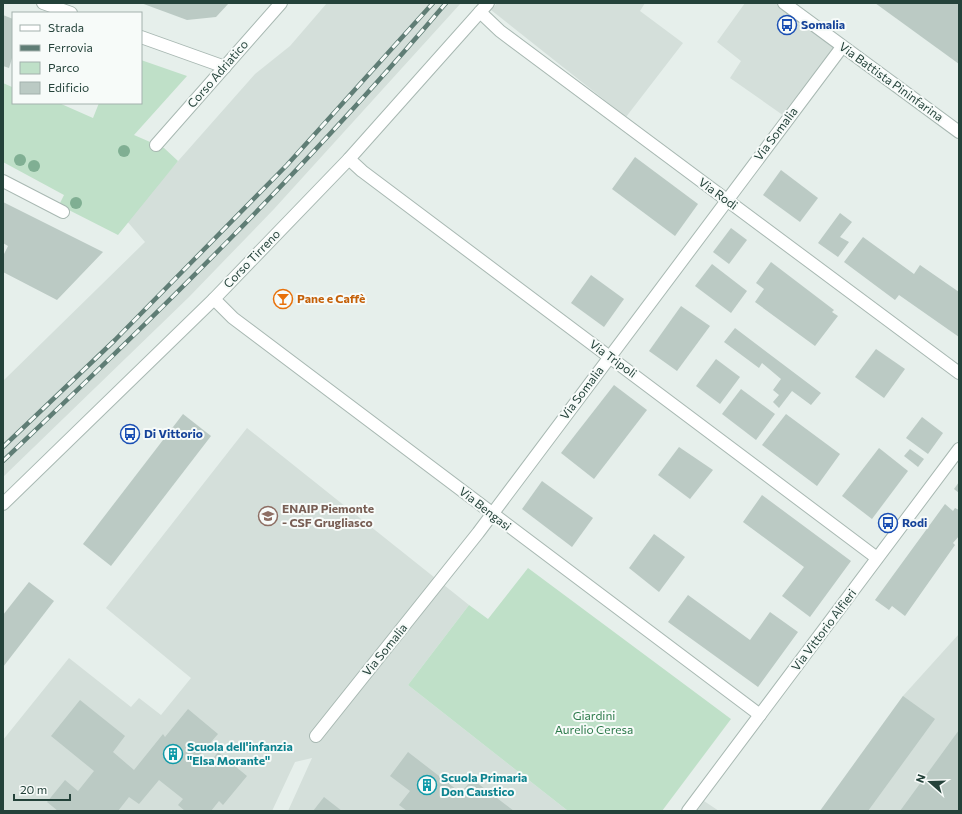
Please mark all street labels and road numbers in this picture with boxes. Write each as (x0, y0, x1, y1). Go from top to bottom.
street label: Corso Adriatico (184, 37, 250, 110)
street label: Via Battista Pininfarina (837, 39, 946, 124)
street label: Via Somalia (751, 104, 800, 163)
street label: Via Rodi (696, 174, 741, 212)
street label: Corso Tirreno (220, 226, 283, 290)
street label: Via Tripoli (587, 336, 640, 380)
street label: Via Somalia (557, 363, 606, 422)
street label: Via Bengasi (457, 484, 514, 533)
street label: Via Vittorio Alfieri (788, 586, 859, 673)
street label: Via Somalia (359, 620, 410, 678)

